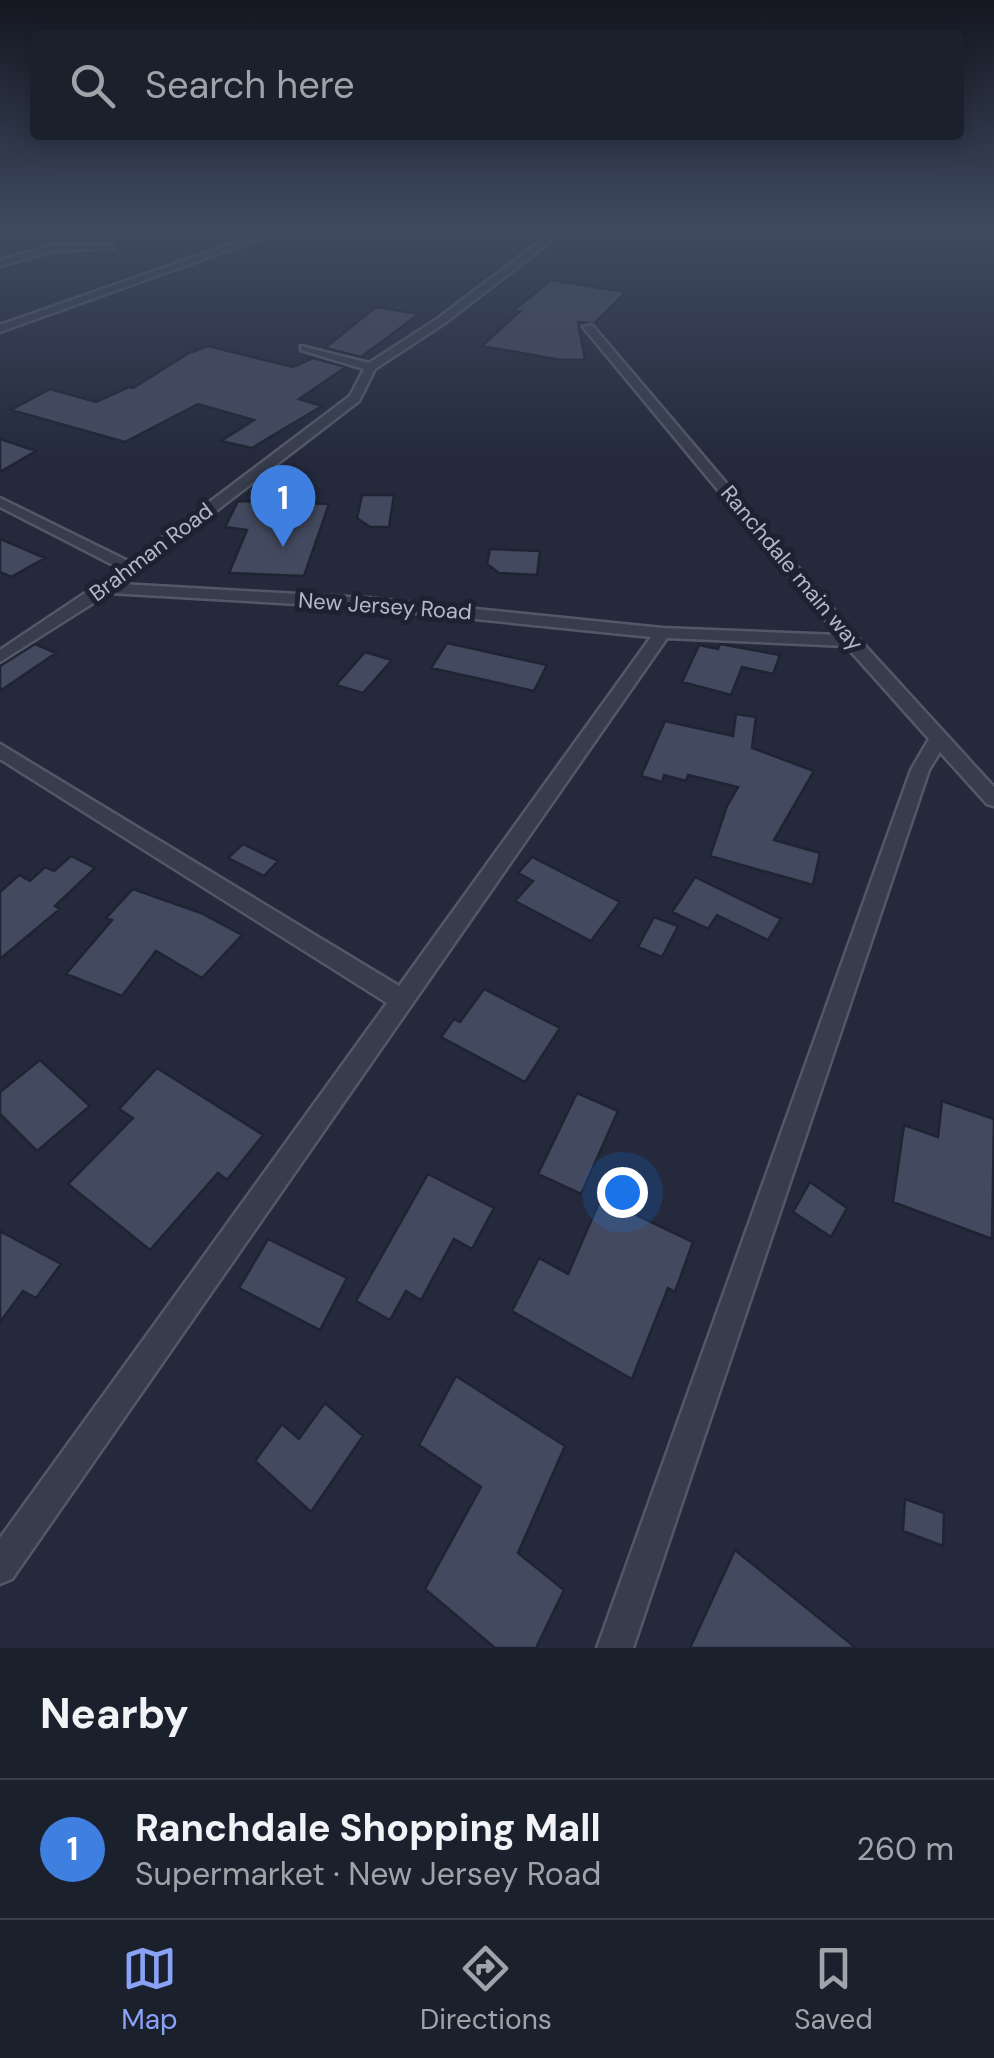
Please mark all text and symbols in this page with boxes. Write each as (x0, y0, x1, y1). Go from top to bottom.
search box (30, 30, 964, 140)
icon: search (65, 58, 120, 113)
text: Search here (145, 60, 355, 110)
pin: 1 (250, 464, 316, 547)
street label: Ranchdale main way (714, 479, 870, 657)
street label: Brahman Road (83, 496, 219, 608)
street label: New Jersey Road (297, 585, 473, 627)
your location (597, 1167, 648, 1218)
text: Nearby (40, 1686, 189, 1741)
text: Ranchdale Shopping Mall (135, 1803, 601, 1853)
text: 1 (67, 1828, 78, 1870)
text: 260 m (857, 1828, 954, 1870)
text: Supermarket · New Jersey Road (135, 1853, 601, 1895)
tab: Map (121, 1941, 178, 2038)
tab: Directions (420, 1941, 552, 2038)
tab: Saved (794, 1941, 873, 2038)

